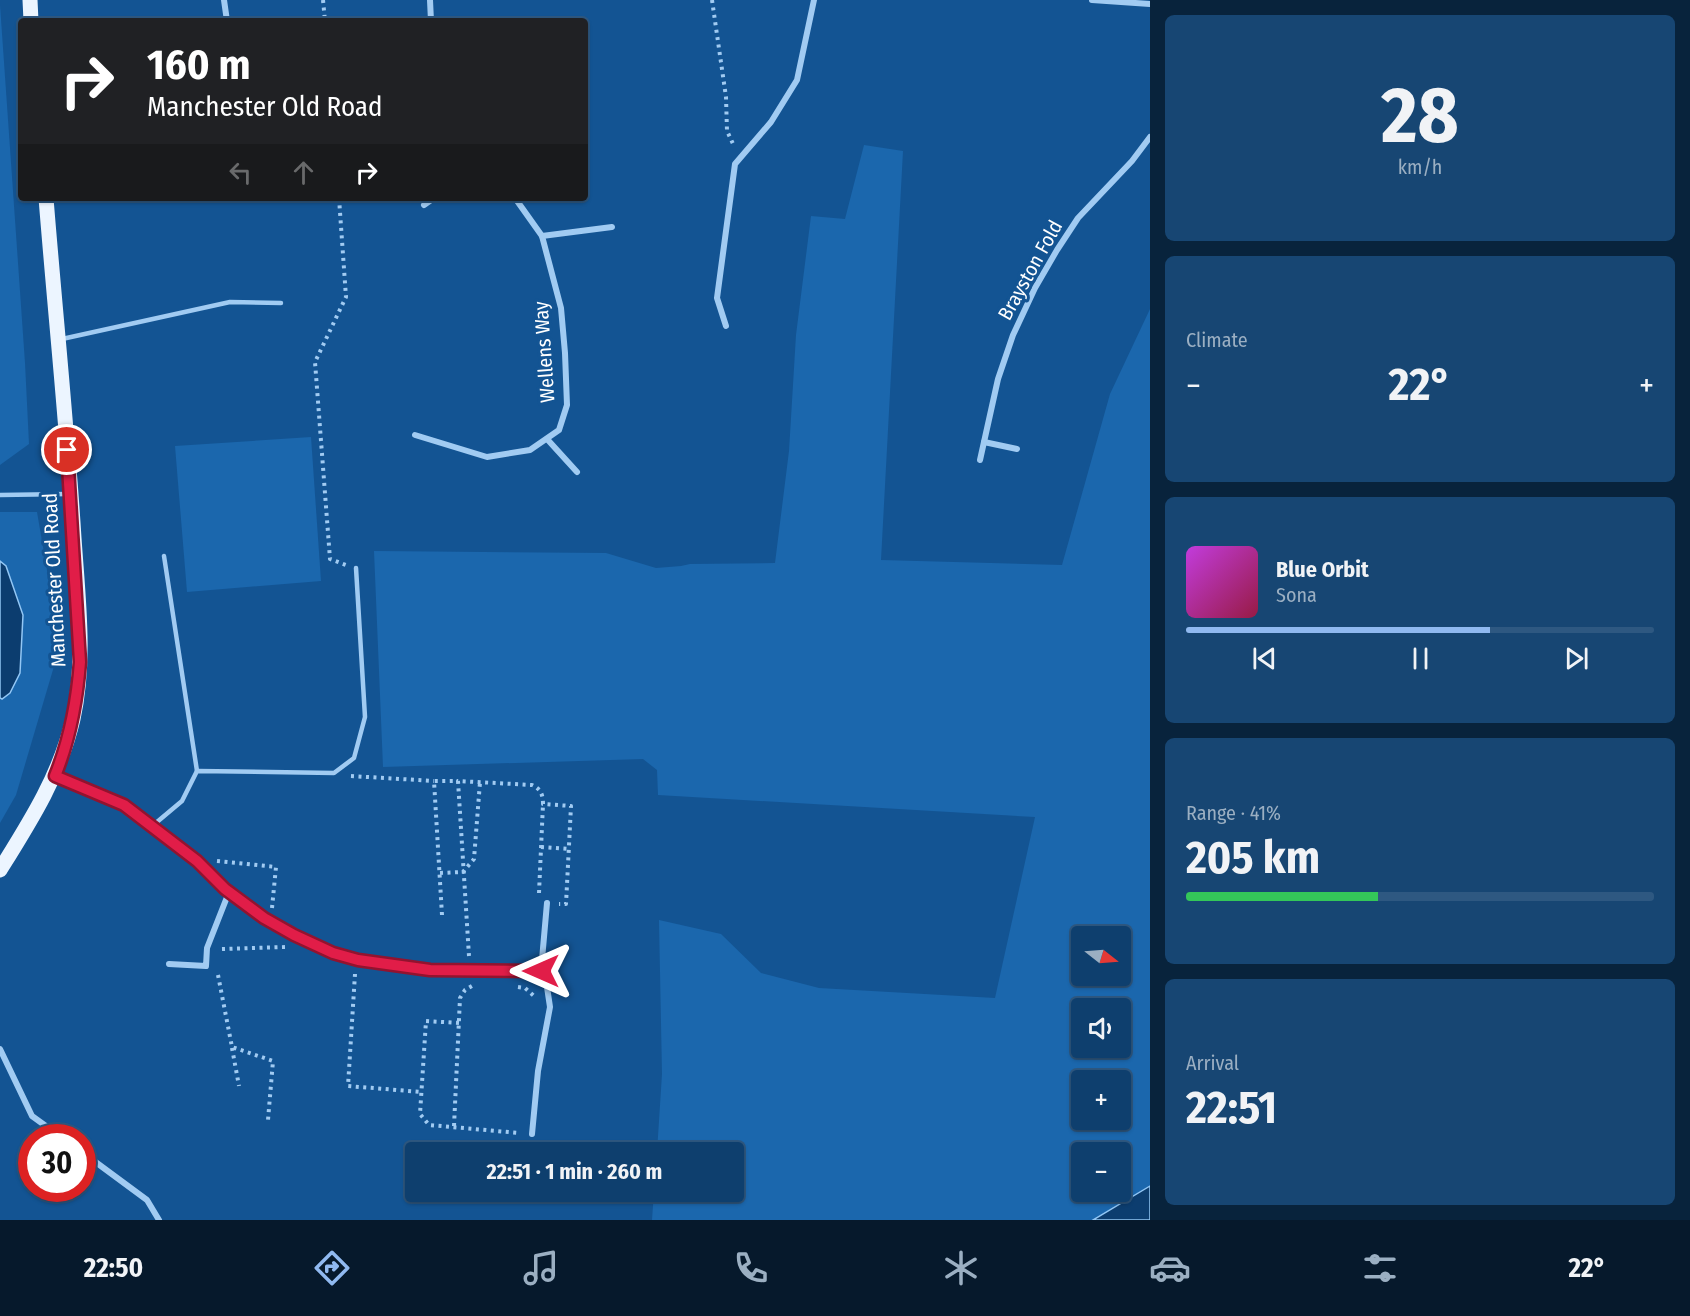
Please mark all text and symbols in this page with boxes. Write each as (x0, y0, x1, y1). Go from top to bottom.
text: 160 m (147, 40, 250, 90)
icon: right (48, 42, 126, 120)
text: 28 (1381, 69, 1459, 163)
text: Manchester Old Road (147, 91, 383, 123)
text: km/h (1398, 155, 1442, 179)
icon: left (224, 156, 257, 189)
icon: ahead (287, 156, 320, 189)
icon: right (350, 156, 383, 189)
street label: Brayston Fold (993, 216, 1067, 324)
street label: Wellens Way (528, 300, 560, 404)
text: Climate (1186, 328, 1248, 352)
text: 22° (1389, 358, 1451, 412)
text: − (1186, 366, 1201, 406)
text: + (1639, 366, 1654, 406)
pin (41, 424, 92, 475)
icon: arrive (50, 433, 83, 466)
street label: Manchester Old Road (37, 492, 71, 668)
text: Blue Orbit (1276, 556, 1369, 583)
text: Sona (1276, 583, 1317, 607)
icon: previous (1248, 642, 1281, 675)
icon: pause (1404, 642, 1437, 675)
icon: next (1560, 642, 1593, 675)
text: Range · 41% (1186, 801, 1281, 825)
text: 205 km (1186, 831, 1320, 885)
north arrow (1071, 926, 1131, 986)
map controls (1071, 926, 1131, 1202)
position arrow (509, 939, 573, 1003)
button: sound (1071, 998, 1131, 1058)
text: Arrival (1186, 1051, 1239, 1075)
button: + (1071, 1070, 1131, 1130)
text: 22:51 (1186, 1081, 1277, 1135)
speed limit sign: 30 (18, 1124, 96, 1202)
button: − (1071, 1142, 1131, 1202)
text: 22:51 · 1 min · 260 m (487, 1158, 662, 1185)
icon: directions (311, 1247, 353, 1289)
icon: music (520, 1247, 562, 1289)
icon: phone (730, 1247, 772, 1289)
icon: climate (940, 1247, 982, 1289)
icon: car (1149, 1247, 1191, 1289)
icon: filters (1359, 1247, 1401, 1289)
text: 22:50 (84, 1252, 143, 1284)
text: 22° (1568, 1252, 1606, 1284)

